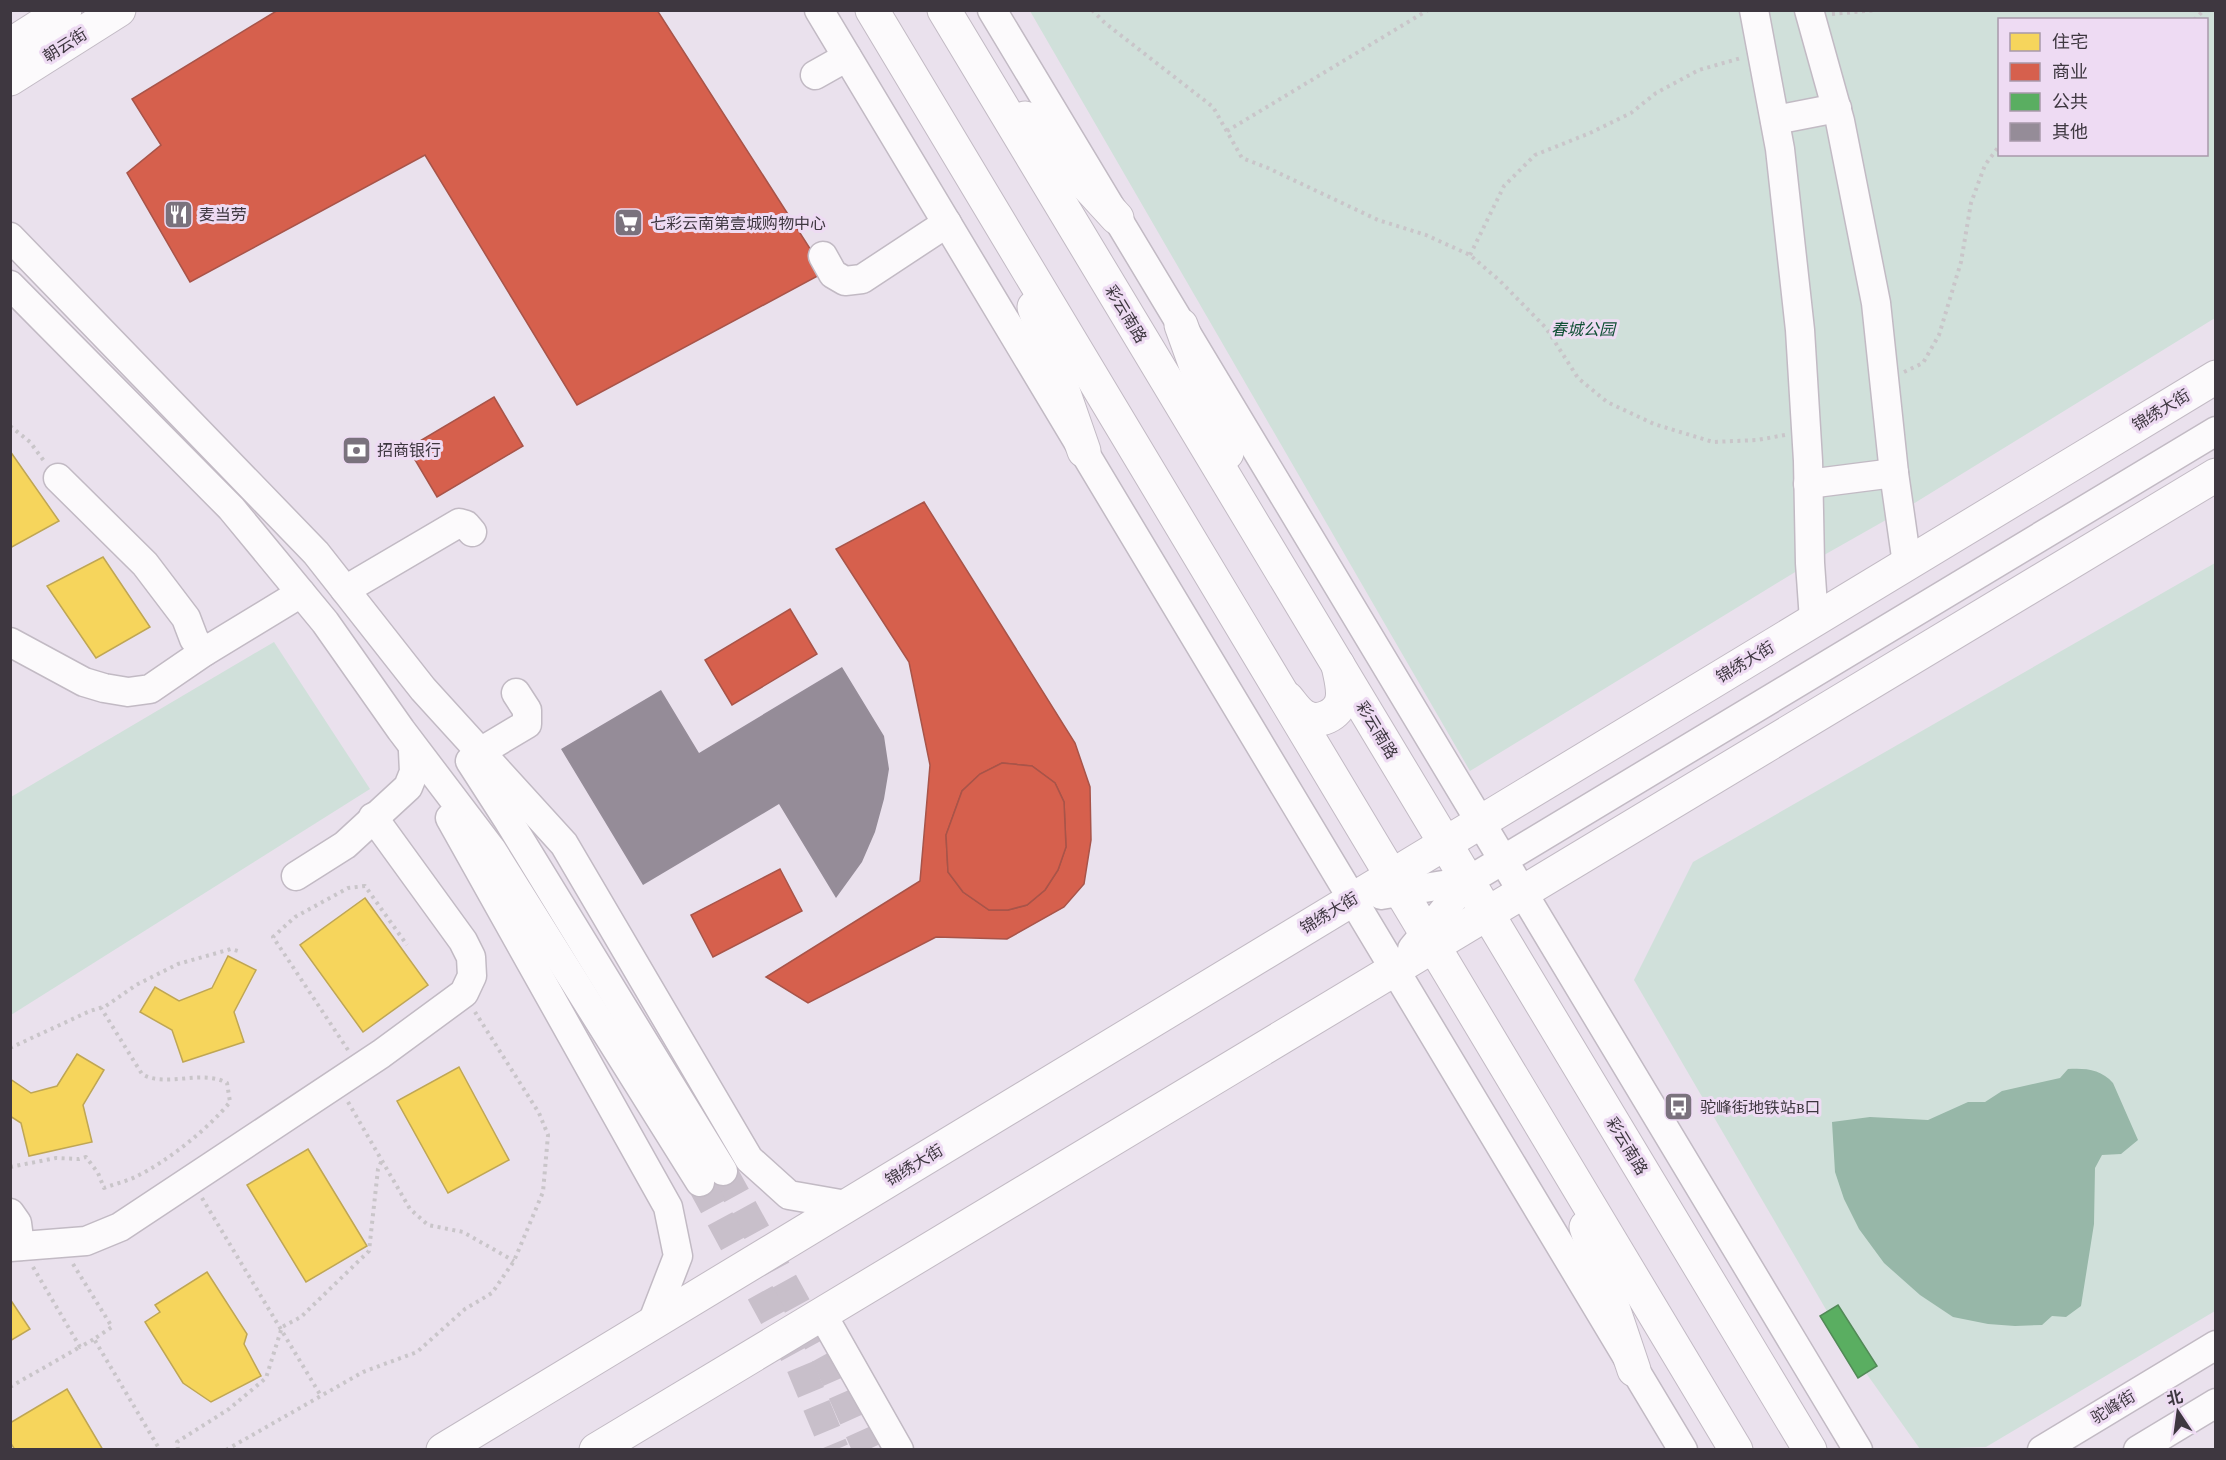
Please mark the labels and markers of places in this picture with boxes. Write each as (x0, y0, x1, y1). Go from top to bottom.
restaurant icon: 麦当劳 (162, 198, 194, 230)
place label: 麦当劳 (199, 206, 247, 223)
supermarket icon: 七彩云南第壹城购物中心 (613, 207, 645, 239)
place label: 七彩云南第壹城购物中心 (650, 215, 826, 232)
bank icon: 招商银行 (340, 434, 372, 466)
place label: 招商银行 (377, 442, 441, 459)
bus stop icon: 驼峰街地铁站B口 (1663, 1091, 1695, 1123)
place label: 驼峰街地铁站B口 (1700, 1099, 1821, 1116)

